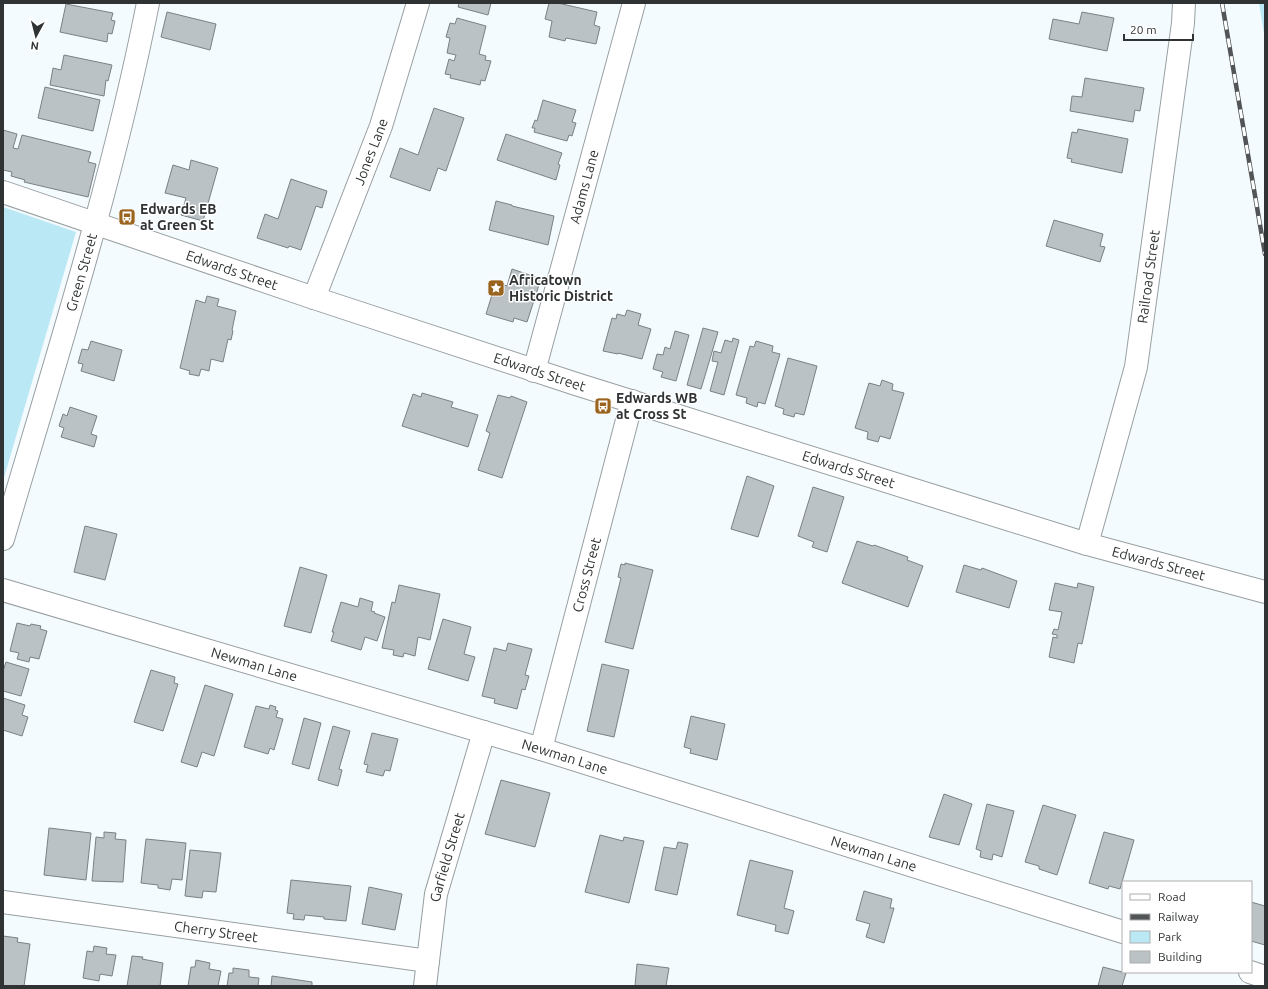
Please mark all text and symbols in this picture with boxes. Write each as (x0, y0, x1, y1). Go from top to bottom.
north arrow (16, 16, 56, 56)
scale bar (1124, 16, 1193, 42)
text: 20 m (1130, 23, 1157, 36)
text: N (30, 39, 40, 52)
street label: Jones Lane (351, 117, 391, 187)
street label: Adams Lane (566, 148, 602, 225)
place label: Edwards EB at Green St (140, 201, 217, 233)
bus stop icon: Edwards EB at Green St (117, 207, 137, 227)
street label: Railroad Street (1134, 228, 1163, 324)
street label: Green Street (63, 231, 100, 313)
street label: Edwards Street (184, 247, 281, 293)
place label: Africatown Historic District (509, 272, 613, 304)
place icon: Africatown Historic District (486, 278, 506, 298)
street label: Edwards Street (492, 349, 588, 395)
place label: Edwards WB at Cross St (616, 390, 697, 422)
bus stop icon: Edwards WB at Cross St (593, 396, 613, 416)
street label: Edwards Street (800, 447, 897, 491)
street label: Cross Street (569, 535, 604, 614)
street label: Edwards Street (1110, 543, 1208, 584)
street label: Newman Lane (209, 644, 299, 685)
street label: Newman Lane (520, 736, 610, 778)
street label: Garfield Street (427, 810, 468, 903)
street label: Newman Lane (829, 833, 919, 875)
legend (1122, 881, 1252, 973)
text: Road (1158, 890, 1186, 903)
text: Railway (1158, 910, 1199, 923)
street label: Cherry Street (173, 918, 259, 945)
text: Park (1158, 930, 1182, 943)
text: Building (1158, 950, 1202, 963)

